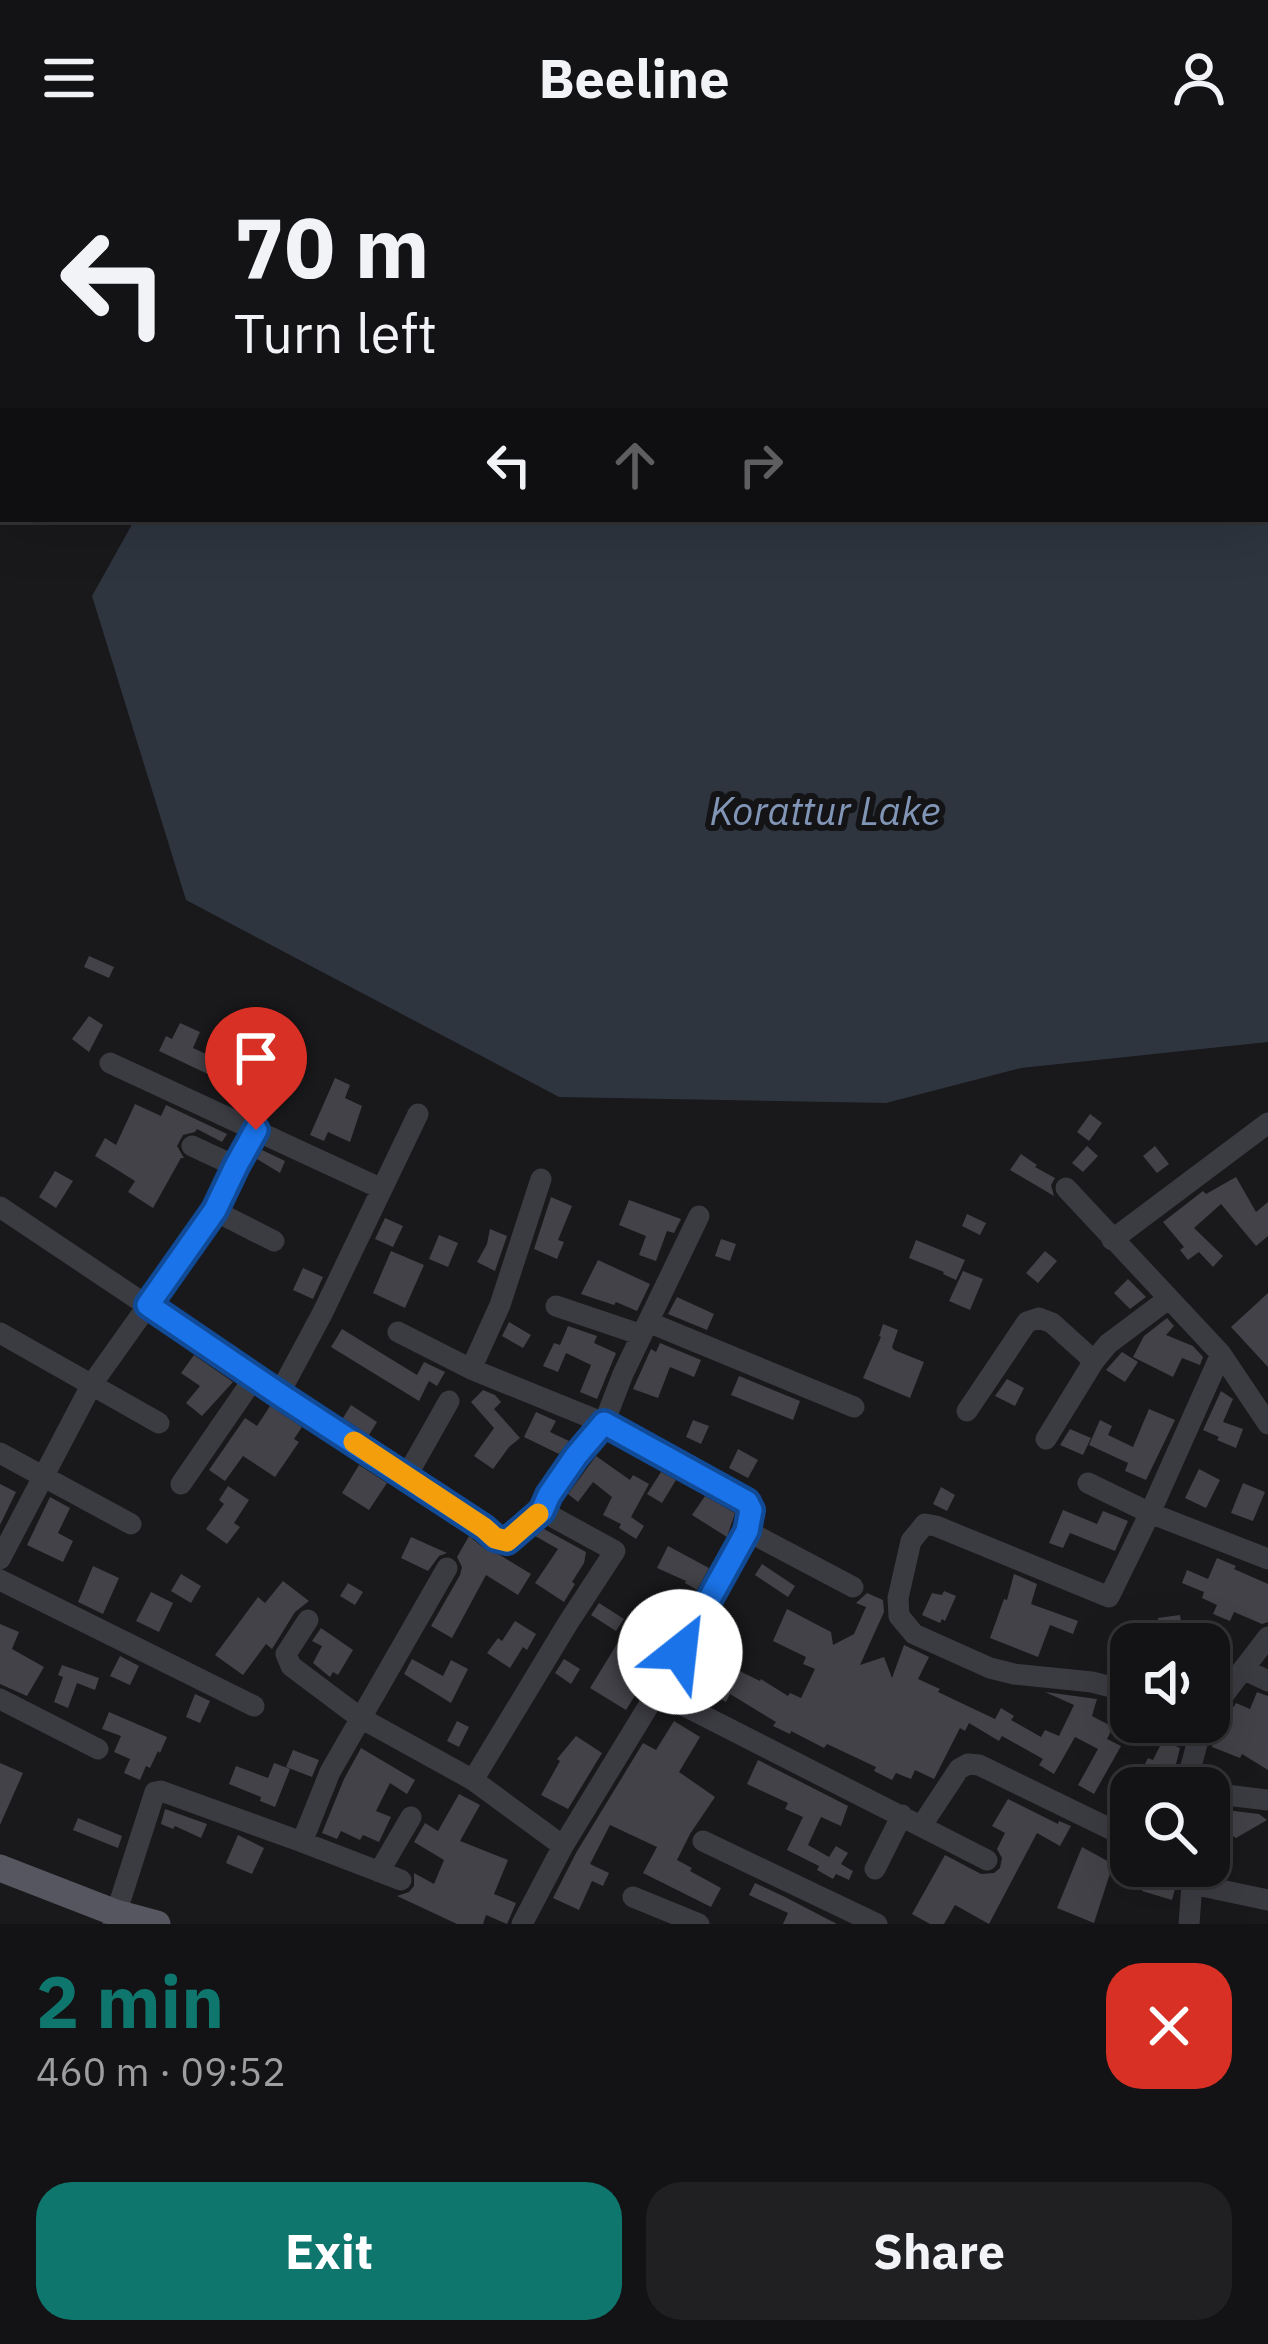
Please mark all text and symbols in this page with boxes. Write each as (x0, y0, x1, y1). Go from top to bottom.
text: Beeline (538, 43, 730, 113)
icon: menu (36, 45, 102, 111)
icon: person (1166, 45, 1232, 111)
text: 70 m (234, 192, 430, 301)
icon: left (36, 204, 192, 360)
text: Turn left (234, 298, 437, 368)
icon: left (476, 432, 542, 498)
icon: ahead (602, 432, 668, 498)
icon: right (728, 432, 794, 498)
water label: Korattur Lake (710, 785, 940, 836)
pin (205, 1007, 307, 1130)
icon: arrive (223, 1025, 289, 1091)
position arrow (617, 1589, 743, 1715)
map controls (1110, 1623, 1230, 1887)
button: sound (1110, 1623, 1230, 1743)
button: search (1110, 1767, 1230, 1887)
text: 2 min (36, 1954, 224, 2048)
button: close (1106, 1963, 1232, 2089)
text: 460 m · 09:52 (36, 2046, 286, 2097)
button: Exit (36, 2182, 622, 2320)
button: Share (646, 2182, 1232, 2320)

